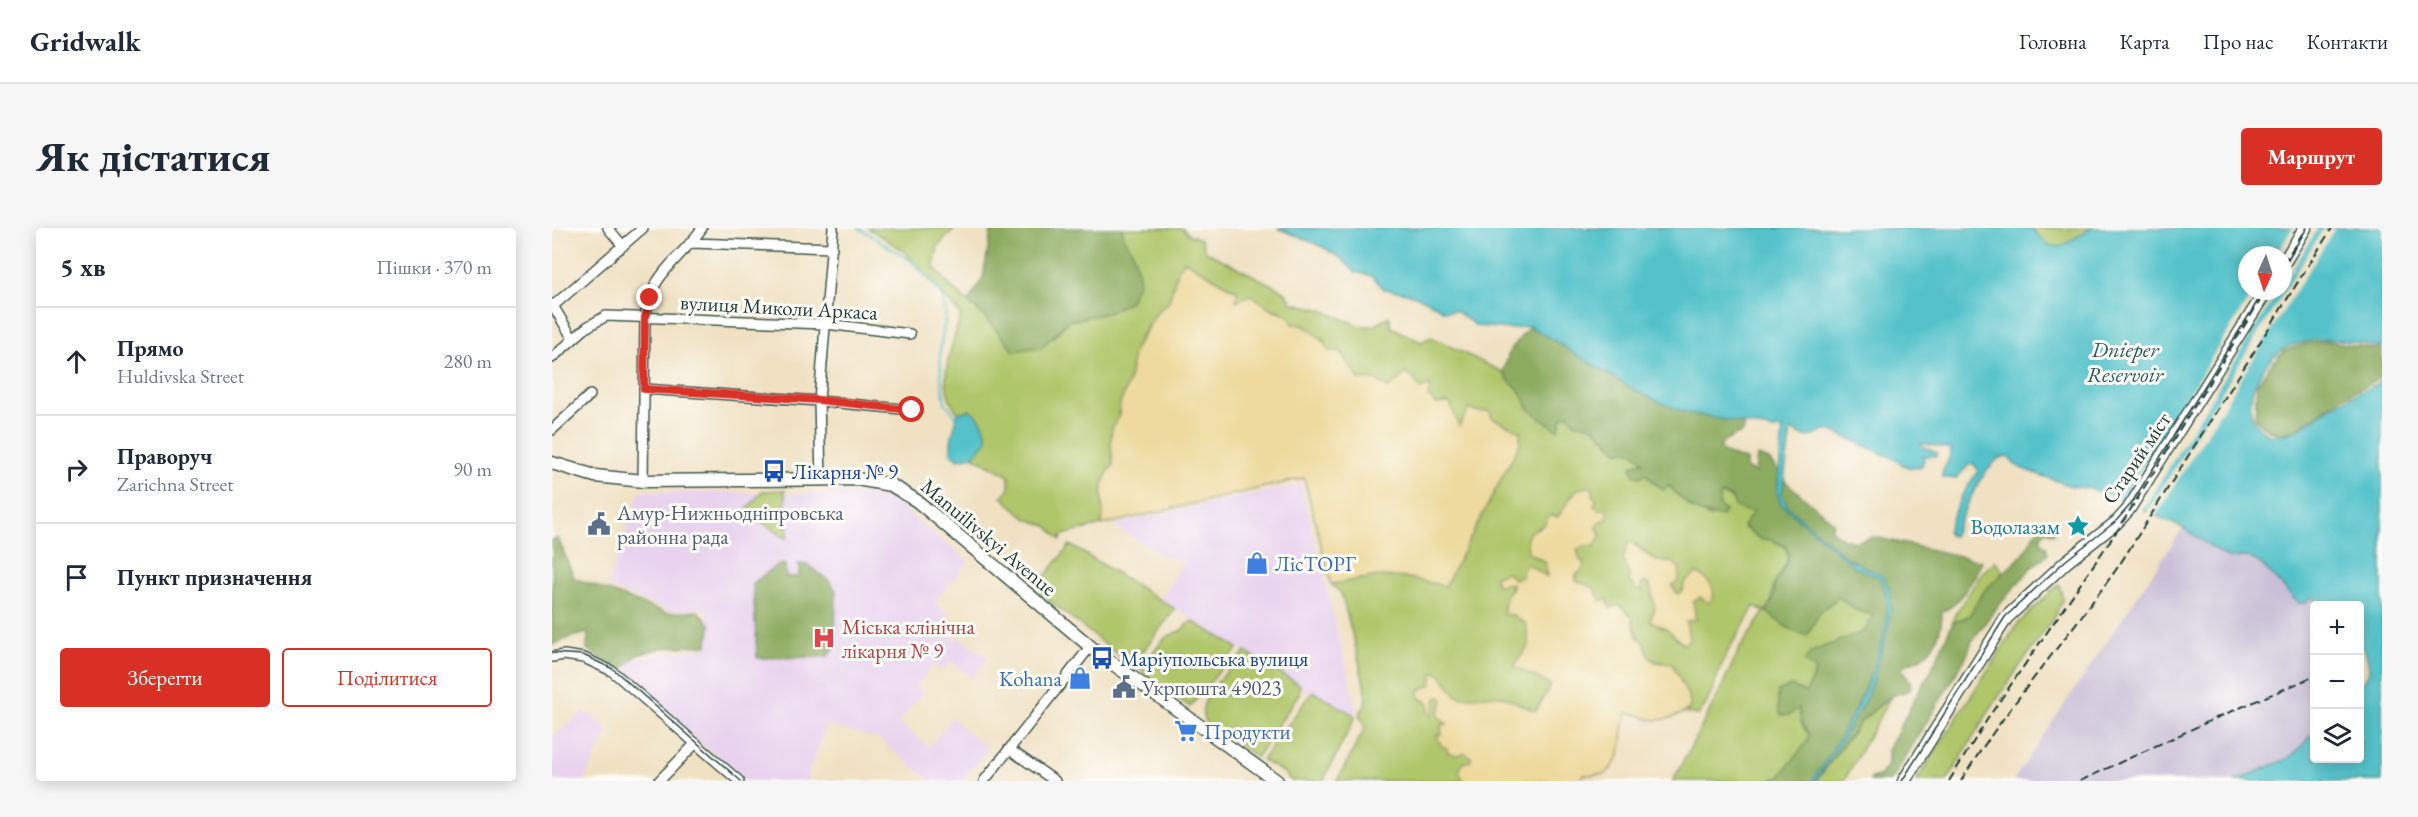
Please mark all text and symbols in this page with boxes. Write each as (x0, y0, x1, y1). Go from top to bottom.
text: Gridwalk (30, 23, 141, 59)
text: Головна (2019, 28, 2087, 55)
text: Карта (2120, 28, 2170, 55)
text: Про нас (2203, 28, 2273, 55)
text: Контакти (2306, 28, 2388, 55)
button: Маршрут (2241, 128, 2382, 185)
text: Як дістатися (36, 129, 270, 184)
north arrow (2238, 246, 2292, 300)
text: 5 хв (60, 250, 106, 284)
text: Пішки · 370 m (376, 254, 492, 280)
route end (636, 284, 662, 310)
street label: вулиця Миколи Аркаса (679, 288, 879, 326)
text: Прямо (117, 334, 184, 363)
water label: Dnieper Reservoir (2087, 335, 2165, 389)
icon: ahead (60, 345, 93, 378)
text: 280 m (444, 348, 492, 374)
text: Huldivska Street (117, 363, 244, 389)
route start (898, 396, 924, 422)
street label: Старий міст (2096, 407, 2177, 509)
text: Праворуч (117, 442, 213, 471)
icon: right (60, 453, 93, 486)
text: 90 m (453, 456, 492, 482)
bus stop icon: Лікарня № 9 (761, 458, 787, 484)
place label: Лікарня № 9 (792, 458, 898, 485)
text: Zarichna Street (117, 471, 234, 497)
street label: Manuilivskyi Avenue (916, 472, 1062, 602)
place label: Амур-Нижньодніпровська районна рада (616, 499, 844, 550)
public building icon: Амур-Нижньодніпровська районна рада (586, 511, 612, 537)
place label: Водолазам (1971, 513, 2060, 540)
place icon: Водолазам (2065, 513, 2091, 539)
shop icon: ЛісТОРГ (1244, 550, 1270, 576)
place label: ЛісТОРГ (1275, 550, 1356, 577)
icon: arrive (60, 561, 93, 594)
text: Пункт призначення (117, 563, 312, 592)
map controls (2310, 601, 2364, 763)
button: + (2310, 601, 2364, 655)
place label: Міська клінічна лікарня № 9 (842, 613, 975, 664)
hospital icon: Міська клінічна лікарня № 9 (811, 625, 837, 651)
bus stop icon: Маріупольська вулиця (1089, 645, 1115, 671)
place label: Маріупольська вулиця (1120, 645, 1308, 672)
button: Зберегти (60, 648, 270, 707)
button: Поділитися (282, 648, 492, 707)
button: − (2310, 655, 2364, 709)
place label: Kohana (999, 665, 1063, 692)
shop icon: Kohana (1067, 665, 1093, 691)
public building icon: Укрпошта 49023 (1111, 674, 1137, 700)
place label: Укрпошта 49023 (1141, 674, 1282, 701)
button: layers (2310, 709, 2364, 763)
supermarket icon: Продукти (1173, 718, 1199, 744)
place label: Продукти (1204, 718, 1291, 745)

